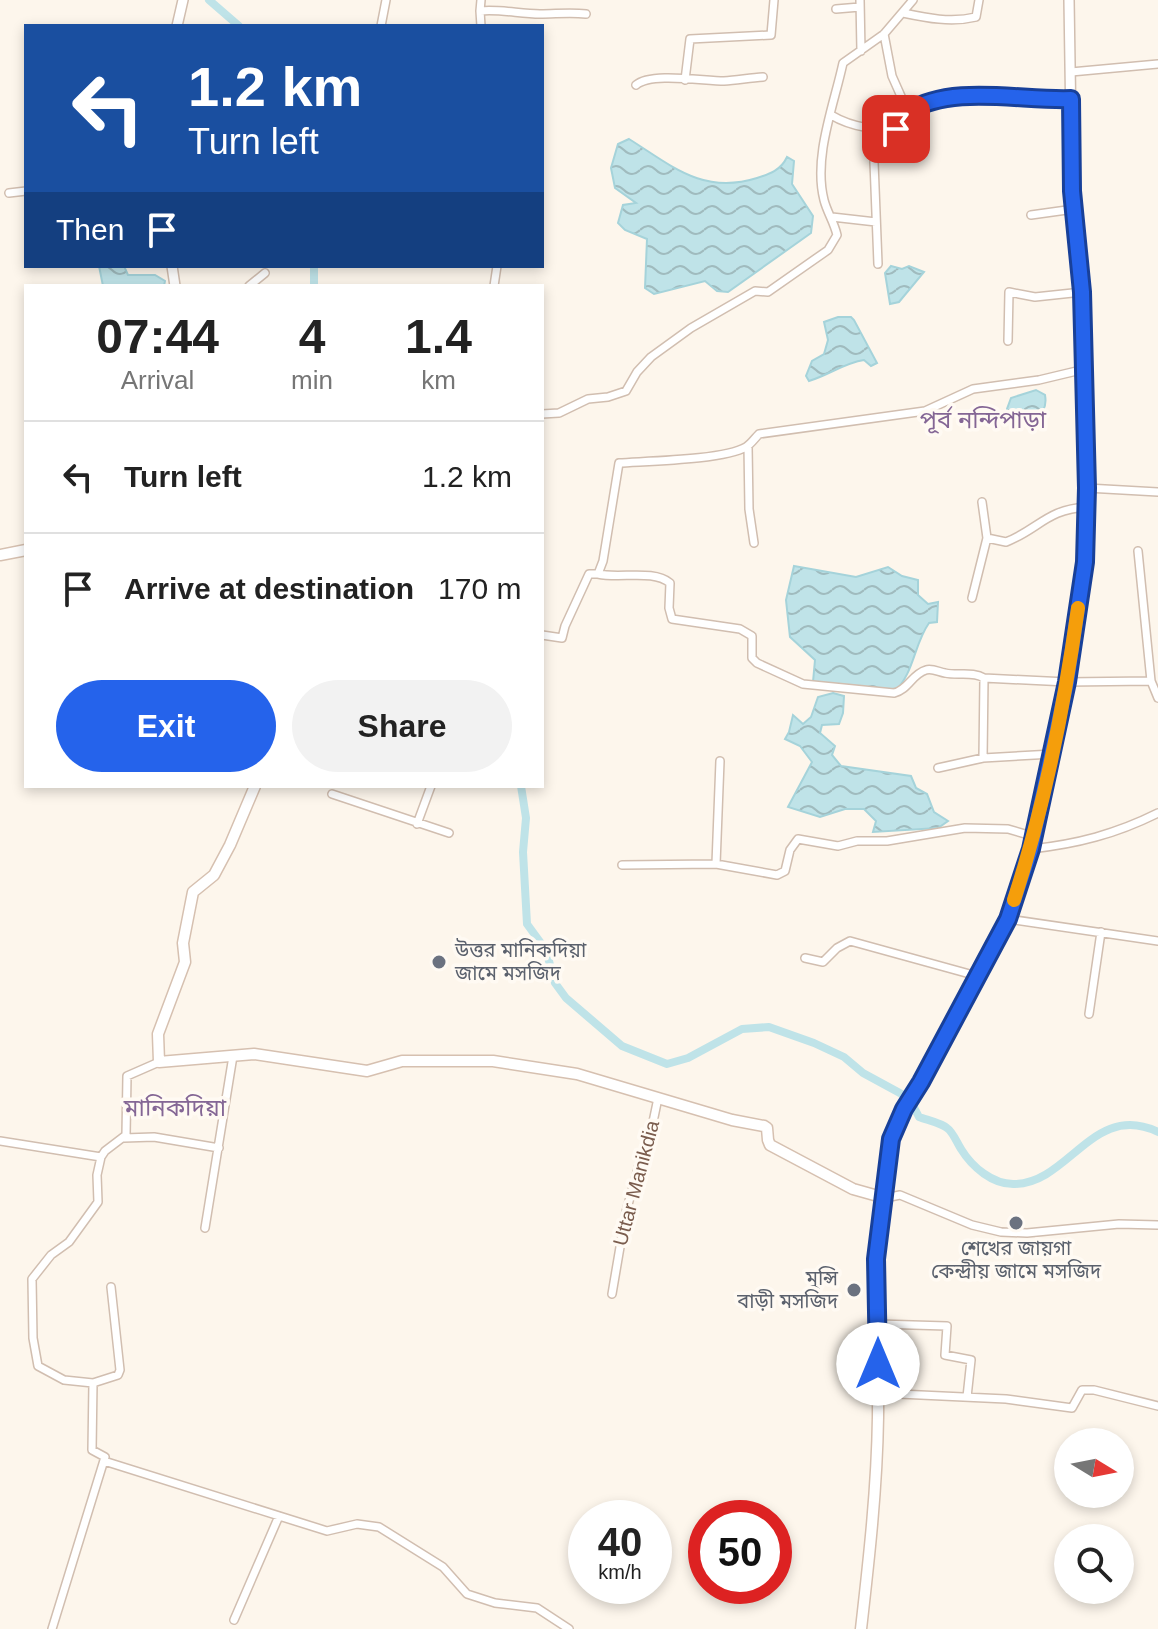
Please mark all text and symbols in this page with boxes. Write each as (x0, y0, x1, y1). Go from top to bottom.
text: 1.2 km (188, 55, 362, 118)
icon: left (56, 56, 160, 160)
pin (862, 95, 930, 163)
icon: arrive (874, 107, 918, 151)
text: Turn left (188, 121, 319, 162)
icon: arrive (140, 208, 184, 252)
text: Then (56, 213, 124, 246)
text: 07:44 (96, 310, 219, 363)
text: 4 (299, 310, 325, 363)
text: 1.4 (405, 310, 472, 363)
text: Arrival (121, 365, 194, 395)
text: min (291, 365, 333, 395)
text: km (421, 365, 456, 395)
district label: পূর্ব নন্দিপাড়া (920, 405, 1047, 434)
icon: left (56, 455, 100, 499)
text: Turn left (124, 460, 242, 493)
text: 1.2 km (422, 460, 512, 493)
icon: arrive (56, 567, 100, 611)
text: Arrive at destination (124, 572, 414, 605)
text: 170 m (438, 572, 521, 605)
button: Exit (56, 680, 276, 772)
button: Share (292, 680, 512, 772)
place label: উত্তর মানিকদিয়া জামে মসজিদ (454, 938, 587, 984)
marker: উত্তর মানিকদিয়া জামে মসজিদ (430, 953, 448, 971)
district label: মানিকদিয়া (123, 1094, 227, 1121)
street label: Uttar Manikdia (609, 1117, 664, 1248)
marker: শেখের জায়গা কেন্দ্রীয় জামে মসজিদ (1007, 1214, 1025, 1232)
place label: শেখের জায়গা কেন্দ্রীয় জামে মসজিদ (931, 1237, 1102, 1282)
place label: মুন্সি বাড়ী মসজিদ (736, 1266, 839, 1312)
marker: মুন্সি বাড়ী মসজিদ (845, 1281, 863, 1299)
position arrow (836, 1322, 920, 1406)
north arrow (1054, 1428, 1134, 1508)
map controls (1054, 1428, 1134, 1604)
speed limit sign: 50 (688, 1500, 792, 1604)
text: 40 (598, 1520, 642, 1564)
button: search (1054, 1524, 1134, 1604)
text: km/h (598, 1561, 642, 1583)

